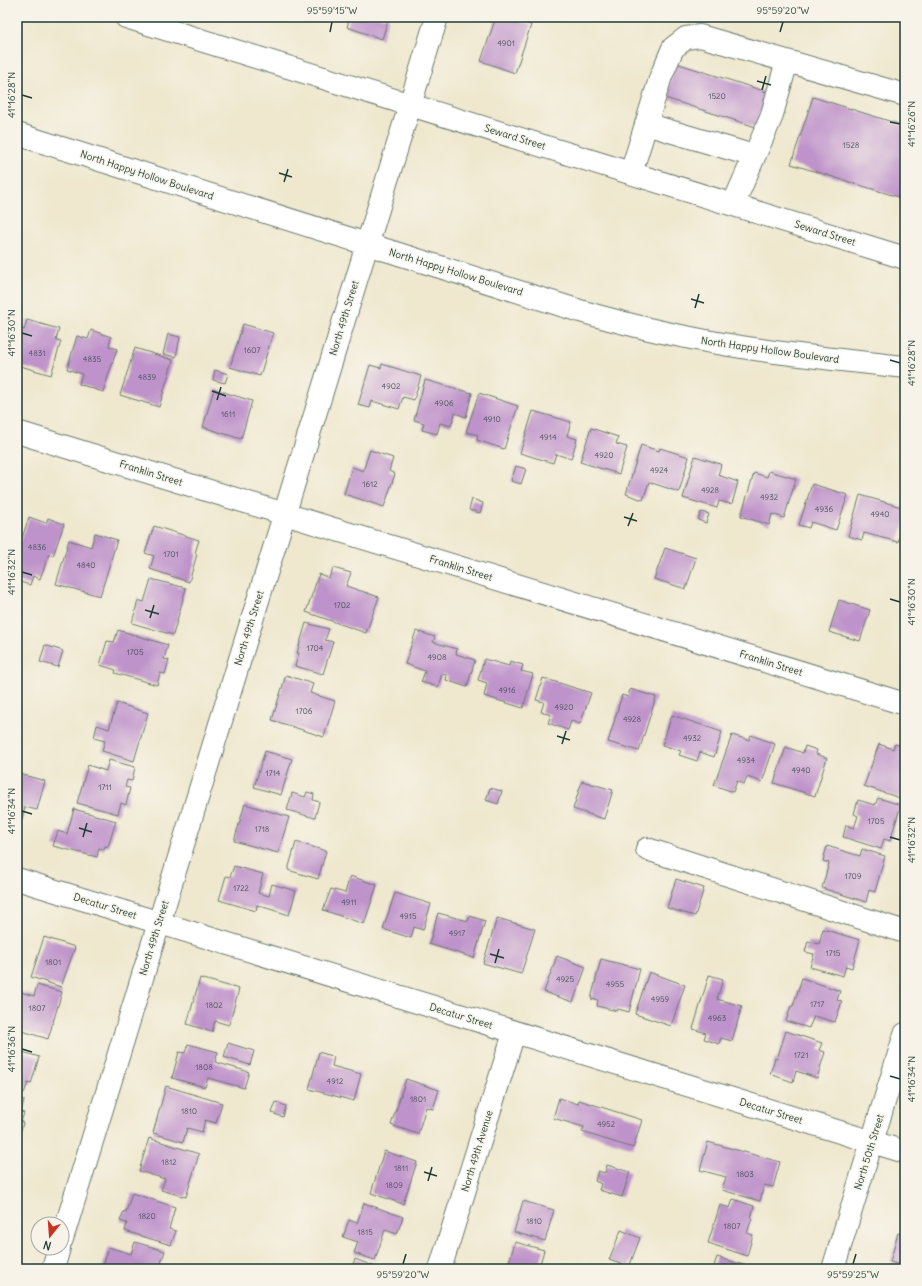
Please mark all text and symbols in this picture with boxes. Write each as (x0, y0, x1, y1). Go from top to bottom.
text: 95°59'15"W (307, 4, 357, 17)
text: 95°59'20"W (757, 4, 809, 17)
house number: 4901 (497, 38, 515, 48)
text: 41°16'28"N (5, 72, 18, 118)
house number: 1520 (708, 91, 726, 101)
text: 41°16'26"N (905, 101, 918, 147)
street label: Seward Street (483, 122, 548, 153)
house number: 1528 (843, 140, 860, 150)
street label: North Happy Hollow Boulevard (79, 147, 215, 203)
street label: Seward Street (793, 218, 858, 249)
street label: North Happy Hollow Boulevard (387, 245, 525, 299)
street label: North 49th Street (326, 278, 362, 357)
text: 41°16'30"N (5, 309, 18, 357)
street label: North Happy Hollow Boulevard (700, 334, 840, 366)
text: 41°16'28"N (905, 340, 918, 386)
house number: 1607 (244, 345, 261, 355)
house number: 4831 (29, 348, 45, 358)
house number: 4835 (83, 354, 102, 364)
house number: 4839 (138, 372, 157, 382)
house number: 4902 (382, 381, 401, 391)
house number: 4906 (434, 398, 454, 408)
house number: 1611 (221, 409, 235, 419)
house number: 4910 (483, 414, 501, 424)
house number: 4914 (539, 432, 557, 442)
house number: 4920 (595, 450, 613, 460)
street label: Franklin Street (118, 457, 185, 489)
house number: 4924 (650, 465, 668, 475)
house number: 1612 (362, 479, 378, 489)
house number: 4928 (701, 485, 719, 495)
house number: 4932 (760, 492, 779, 502)
house number: 4936 (815, 504, 834, 514)
house number: 4940 (870, 509, 890, 519)
house number: 4836 (28, 542, 47, 552)
text: 41°16'32"N (5, 549, 18, 595)
house number: 1701 (163, 549, 179, 559)
street label: Franklin Street (428, 552, 495, 584)
house number: 4840 (76, 560, 96, 570)
text: 41°16'30"N (905, 578, 918, 626)
street label: North 49th Street (231, 588, 267, 667)
house number: 1702 (334, 600, 351, 610)
house number: 1704 (307, 643, 324, 653)
house number: 1705 (127, 647, 144, 657)
street label: Franklin Street (738, 647, 805, 679)
house number: 4908 (427, 652, 447, 662)
house number: 4916 (498, 685, 516, 695)
house number: 4920 (555, 702, 573, 712)
house number: 1706 (296, 706, 313, 716)
house number: 4928 (623, 714, 641, 724)
house number: 4932 (683, 733, 702, 743)
house number: 4934 (737, 755, 756, 765)
house number: 4940 (791, 765, 811, 775)
house number: 1714 (266, 768, 281, 778)
house number: 1711 (98, 782, 112, 792)
text: 41°16'34"N (5, 788, 18, 834)
house number: 1705 (868, 816, 885, 826)
text: 41°16'32"N (905, 817, 918, 863)
house number: 1718 (255, 824, 270, 834)
house number: 1709 (845, 871, 862, 881)
house number: 1722 (233, 883, 250, 893)
street label: Decatur Street (72, 890, 139, 922)
house number: 4911 (341, 897, 357, 907)
street label: North 49th Street (136, 898, 172, 977)
house number: 4915 (400, 911, 417, 921)
house number: 4917 (449, 928, 465, 938)
house number: 1715 (826, 948, 841, 958)
house number: 1801 (45, 957, 61, 967)
house number: 4925 (556, 974, 574, 984)
house number: 4955 (606, 979, 625, 989)
house number: 4959 (651, 994, 670, 1004)
house number: 1717 (810, 999, 824, 1009)
house number: 1802 (205, 1000, 223, 1010)
street label: Decatur Street (428, 1000, 495, 1032)
house number: 1807 (29, 1003, 46, 1013)
house number: 4963 (708, 1013, 727, 1023)
text: 41°16'36"N (5, 1026, 18, 1072)
house number: 1721 (794, 1050, 808, 1060)
text: 41°16'34"N (905, 1056, 918, 1102)
house number: 1808 (195, 1062, 213, 1072)
house number: 4912 (327, 1076, 344, 1086)
house number: 1801 (410, 1094, 426, 1104)
street label: Decatur Street (738, 1095, 805, 1127)
house number: 1810 (181, 1106, 197, 1116)
street label: North 49th Avenue (458, 1109, 496, 1193)
street label: North 50th Street (851, 1112, 887, 1191)
house number: 4952 (597, 1119, 616, 1129)
house number: 1812 (161, 1157, 177, 1167)
house number: 1811 (394, 1163, 408, 1173)
house number: 1803 (736, 1169, 754, 1179)
house number: 1809 (385, 1180, 403, 1190)
house number: 1820 (138, 1211, 156, 1221)
north arrow (30, 1216, 70, 1256)
house number: 1810 (526, 1216, 542, 1226)
house number: 1807 (724, 1221, 741, 1231)
house number: 1815 (357, 1227, 373, 1237)
text: N (41, 1238, 53, 1253)
text: 95°59'20"W (377, 1268, 429, 1281)
text: 95°59'25"W (827, 1268, 879, 1281)

